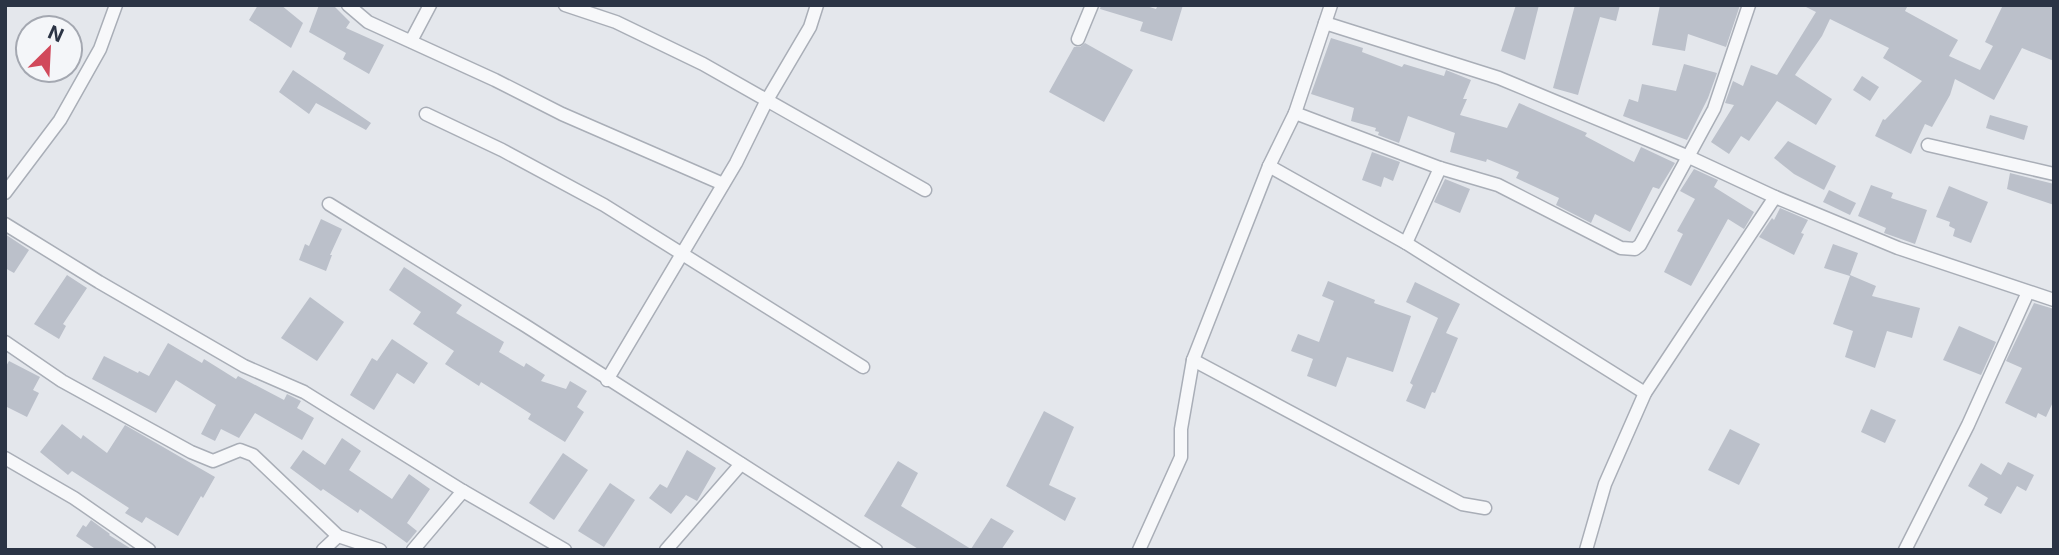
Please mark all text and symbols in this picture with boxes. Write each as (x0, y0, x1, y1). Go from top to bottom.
north arrow (14, 14, 84, 84)
text: N (44, 20, 67, 47)

